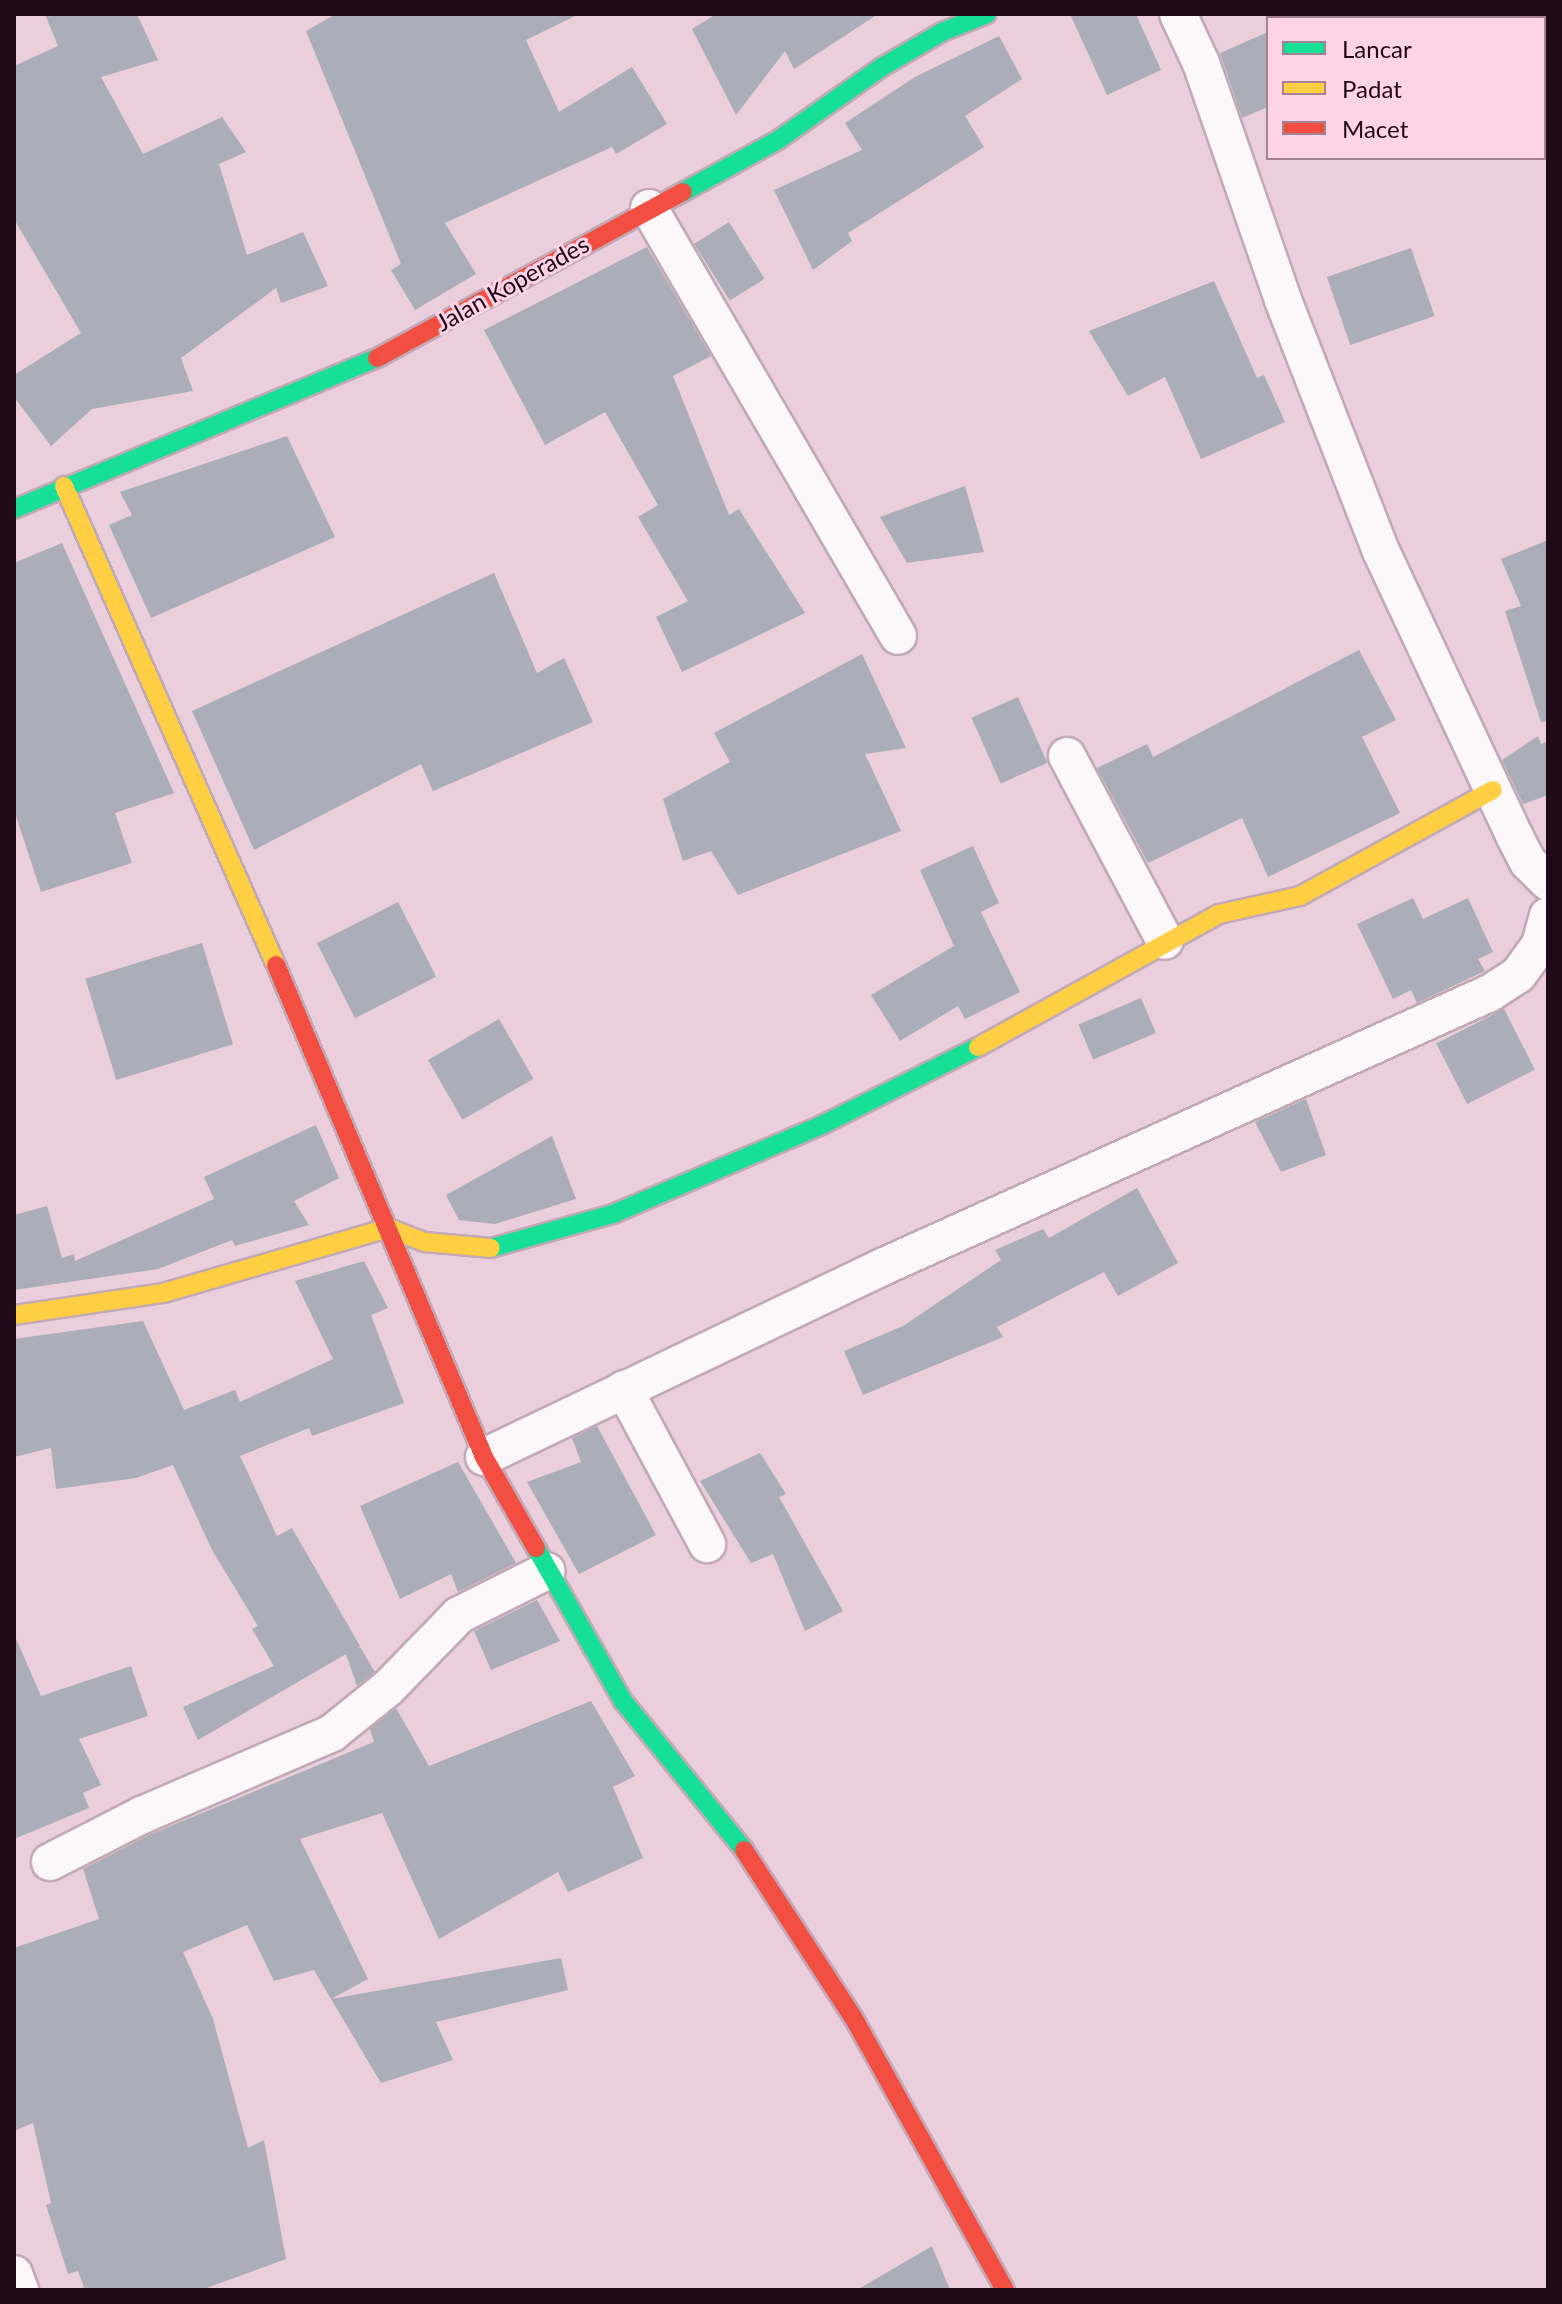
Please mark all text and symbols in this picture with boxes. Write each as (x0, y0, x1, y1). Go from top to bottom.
legend (1266, 16, 1546, 160)
text: Lancar (1342, 34, 1412, 63)
text: Padat (1342, 74, 1402, 103)
text: Macet (1342, 114, 1408, 143)
street label: Jalan Koperades (430, 229, 594, 337)

